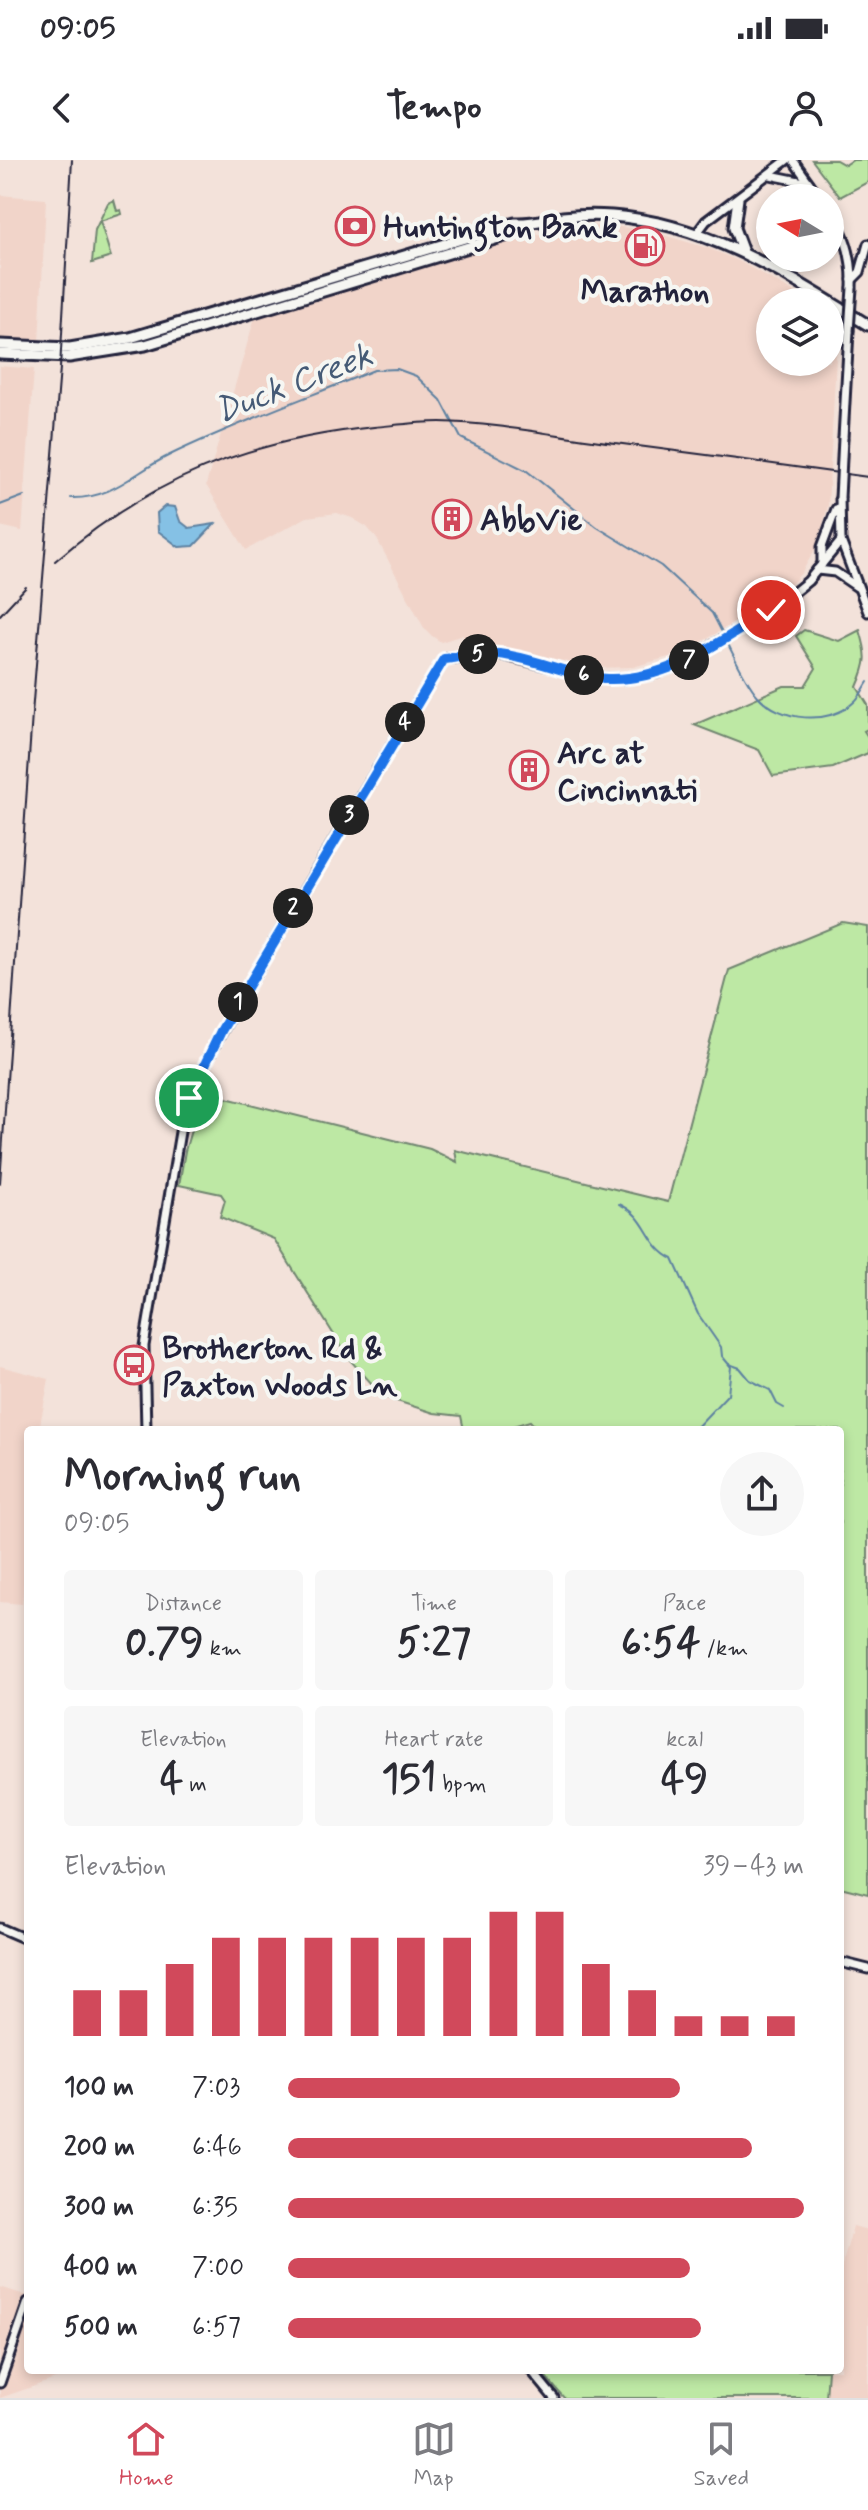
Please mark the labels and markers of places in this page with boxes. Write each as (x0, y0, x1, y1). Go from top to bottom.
bank icon: Huntington Bank (334, 205, 376, 247)
place label: Huntington Bank (383, 207, 618, 253)
fuel station icon: Marathon (624, 225, 666, 267)
place label: Marathon (580, 271, 710, 313)
building icon: AbbVie (431, 498, 473, 540)
place label: AbbVie (480, 500, 582, 542)
pin (737, 576, 805, 644)
pin: 5 (458, 634, 498, 674)
pin: 7 (669, 640, 709, 680)
pin: 6 (564, 655, 604, 695)
pin: 4 (385, 702, 425, 742)
place label: Arc at Cincinnati (557, 733, 697, 812)
building icon: Arc at Cincinnati (508, 749, 550, 791)
pin: 3 (329, 795, 369, 835)
pin: 2 (273, 888, 313, 928)
pin: 1 (218, 982, 258, 1022)
pin (155, 1064, 223, 1132)
place label: Brotherton Rd & Paxton Woods Ln (162, 1328, 398, 1407)
bus stop icon: Brotherton Rd & Paxton Woods Ln (113, 1344, 155, 1386)

